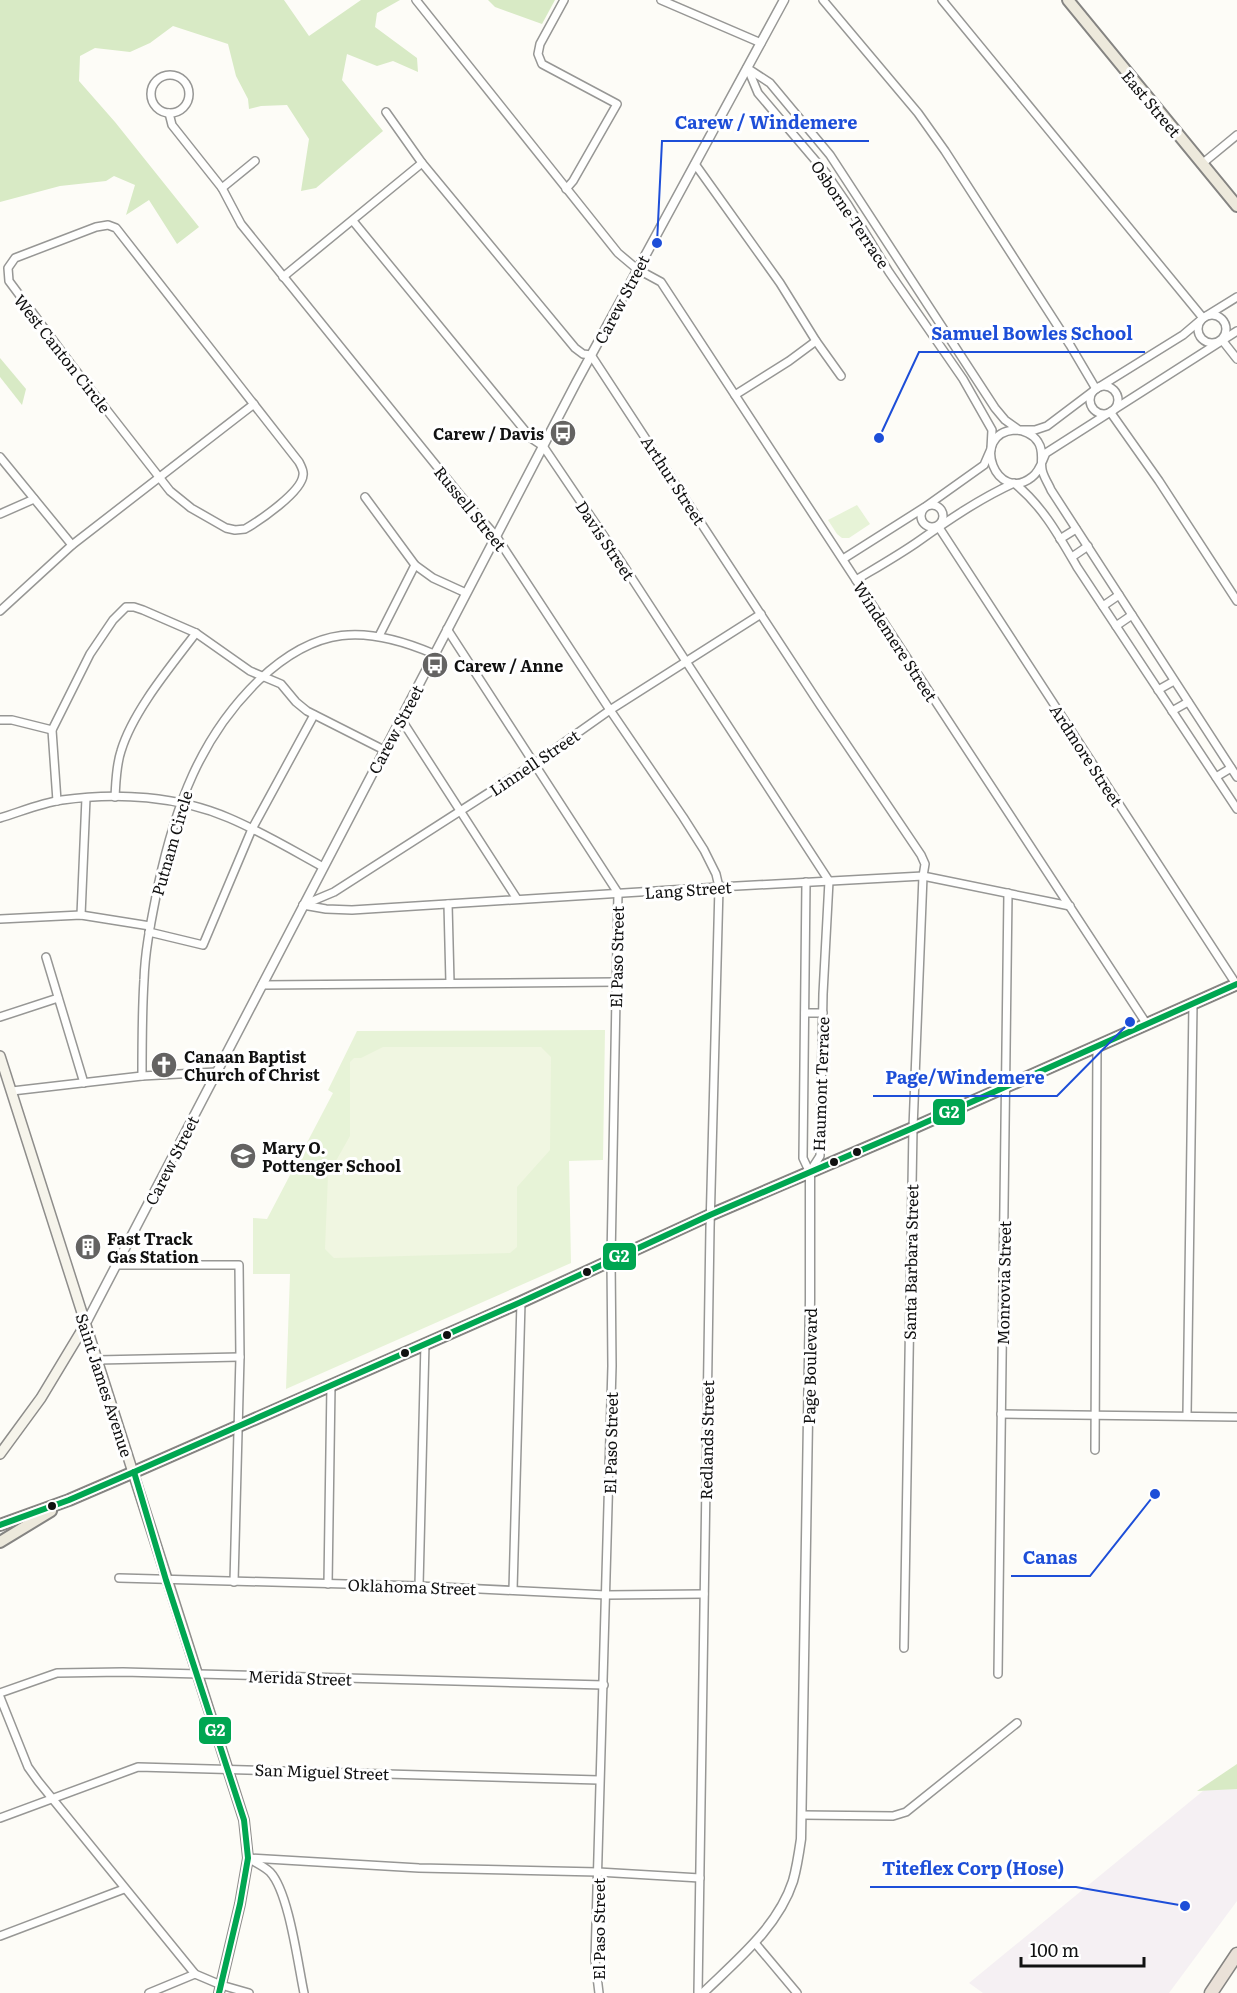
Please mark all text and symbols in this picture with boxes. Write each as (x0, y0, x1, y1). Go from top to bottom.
street label: East Street (1117, 64, 1188, 142)
callout: Carew / Windemere (662, 105, 869, 141)
text: Carew / Windemere (675, 108, 857, 135)
street label: Osborne Terrace (806, 155, 896, 273)
street label: Carew Street (587, 250, 655, 348)
street label: West Canton Circle (9, 288, 117, 418)
callout: Samuel Bowles School (919, 316, 1145, 352)
text: Samuel Bowles School (931, 319, 1133, 346)
bus stop icon: Carew / Davis (548, 418, 578, 448)
place label: Carew / Davis (433, 421, 544, 445)
street label: Arthur Street (636, 431, 712, 530)
street label: Russell Street (429, 460, 513, 556)
street label: Davis Street (571, 495, 642, 585)
street label: Windemere Street (848, 576, 944, 706)
bus stop icon: Carew / Anne (420, 650, 450, 680)
place label: Carew / Anne (454, 653, 563, 677)
street label: Carew Street (361, 680, 429, 778)
street label: Ardmore Street (1045, 699, 1129, 811)
street label: Linnell Street (484, 723, 584, 801)
street label: Putnam Circle (145, 788, 197, 898)
street label: Lang Street (644, 874, 733, 904)
street label: El Paso Street (603, 905, 629, 1008)
street label: Haumont Terrace (806, 1016, 834, 1152)
place label: Canaan Baptist Church of Christ (184, 1044, 320, 1086)
church icon: Canaan Baptist Church of Christ (149, 1050, 179, 1080)
callout: Page/Windemere (873, 1060, 1057, 1096)
text: Page/Windemere (885, 1063, 1045, 1090)
line badge: G2 (932, 1098, 966, 1126)
text: G2 (939, 1099, 960, 1123)
street label: Carew Street (138, 1111, 204, 1209)
place label: Mary O. Pottenger School (262, 1135, 401, 1177)
school or university icon: Mary O. Pottenger School (228, 1141, 258, 1171)
unlabelled marker (851, 1146, 863, 1158)
unlabelled marker (828, 1156, 840, 1168)
street label: Santa Barbara Street (897, 1183, 923, 1340)
street label: Monrovia Street (990, 1220, 1016, 1345)
place label: Fast Track Gas Station (107, 1226, 199, 1268)
building icon: Fast Track Gas Station (73, 1232, 103, 1262)
line badge: G2 (602, 1242, 637, 1271)
text: G2 (609, 1243, 630, 1267)
unlabelled marker (581, 1266, 593, 1278)
street label: Page Boulevard (796, 1307, 822, 1424)
street label: Saint James Avenue (70, 1310, 140, 1460)
unlabelled marker (441, 1329, 453, 1341)
unlabelled marker (399, 1347, 411, 1359)
street label: Redlands Street (693, 1380, 719, 1500)
street label: El Paso Street (597, 1391, 623, 1494)
unlabelled marker (46, 1500, 58, 1512)
callout: Canas (1011, 1540, 1090, 1576)
text: Canas (1023, 1543, 1077, 1570)
street label: Oklahoma Street (347, 1572, 477, 1600)
street label: Merida Street (248, 1663, 353, 1691)
line badge: G2 (198, 1716, 232, 1745)
text: G2 (205, 1717, 226, 1741)
street label: San Miguel Street (254, 1757, 390, 1785)
callout: Titeflex Corp (Hose) (870, 1851, 1076, 1887)
text: Titeflex Corp (Hose) (882, 1854, 1064, 1881)
street label: El Paso Street (586, 1877, 610, 1980)
scale bar (1021, 1930, 1144, 1968)
text: 100 m (1030, 1936, 1079, 1963)

